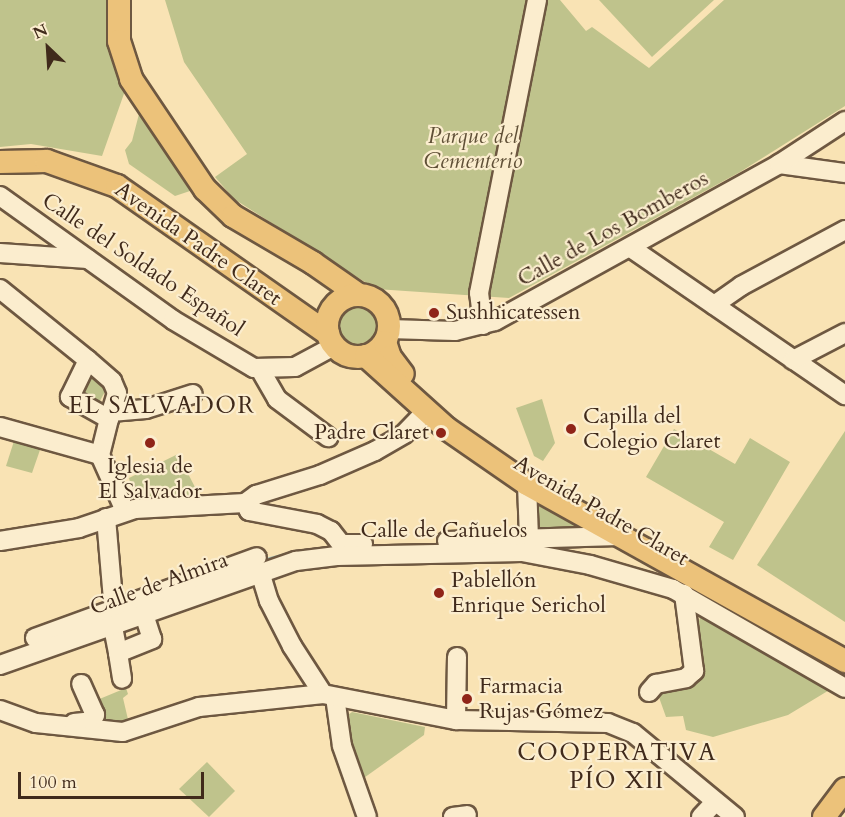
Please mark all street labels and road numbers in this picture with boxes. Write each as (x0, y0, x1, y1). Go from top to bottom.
street label: Calle de Los Bomberos (513, 166, 713, 292)
street label: Avenida Padre Claret (109, 177, 287, 311)
street label: Calle del Soldado Español (37, 188, 249, 342)
street label: Avenida Padre Claret (509, 450, 693, 572)
street label: Calle de Cañuelos (361, 518, 527, 544)
street label: Calle de Almira (87, 547, 231, 621)

